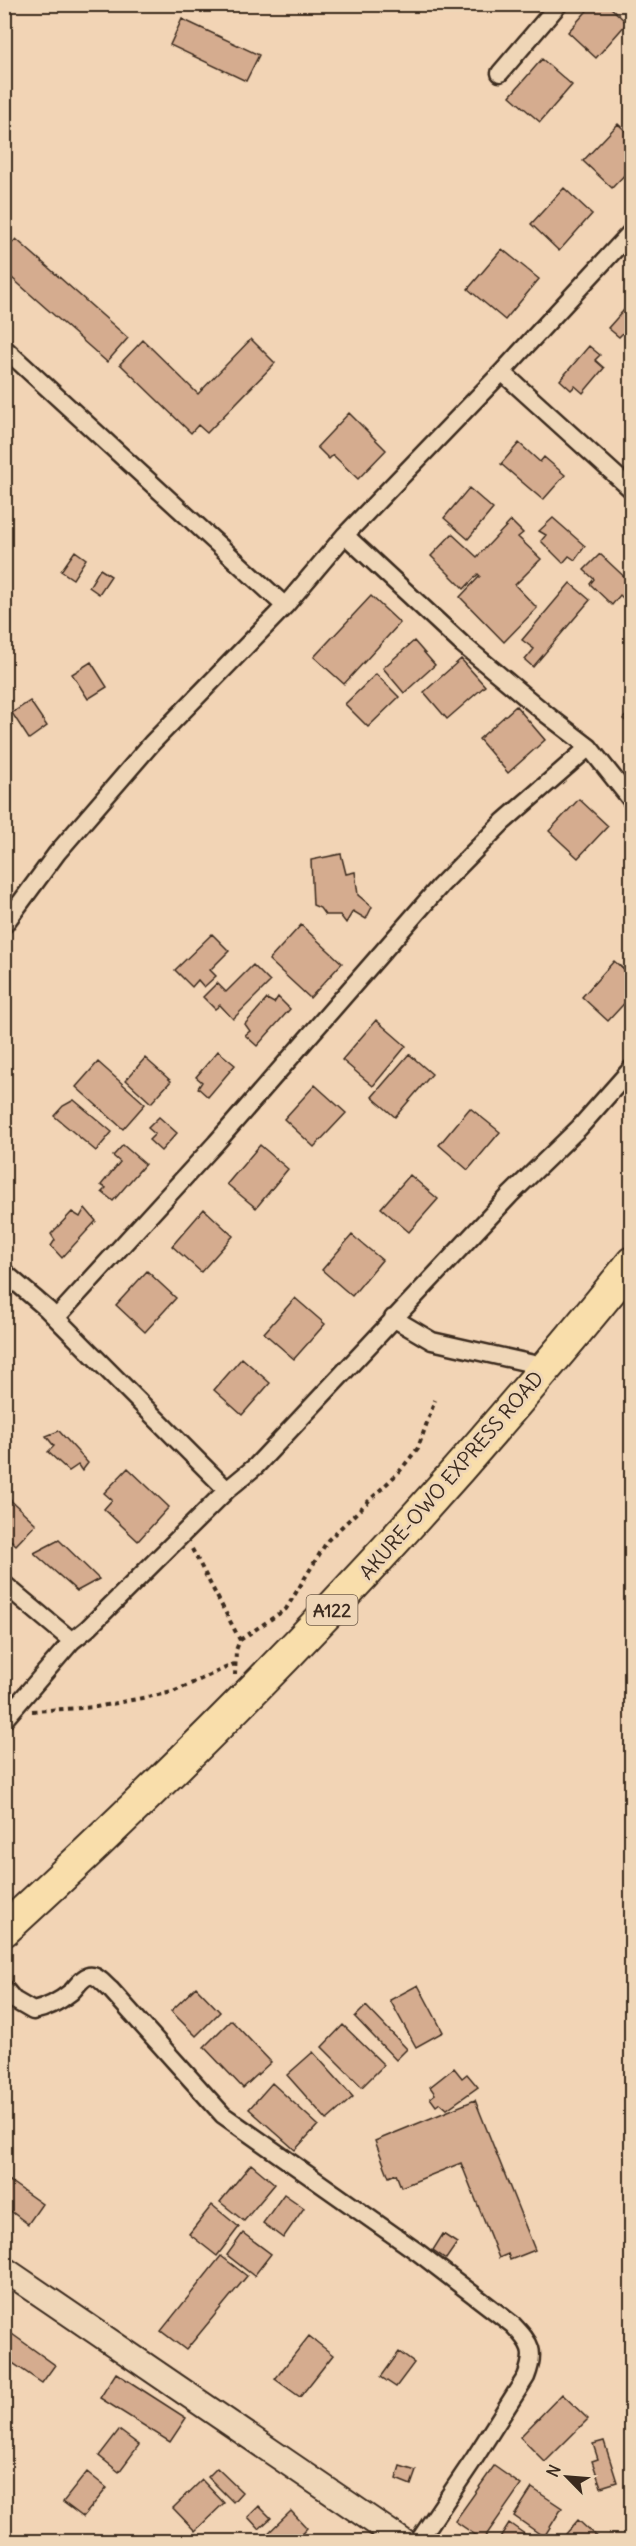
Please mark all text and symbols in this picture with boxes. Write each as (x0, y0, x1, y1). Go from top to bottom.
street label: AKURE-OWO EXPRESS ROAD (354, 1366, 548, 1584)
road number: A122 (306, 1595, 358, 1625)
north arrow (537, 2447, 597, 2507)
text: N (542, 2461, 565, 2480)

